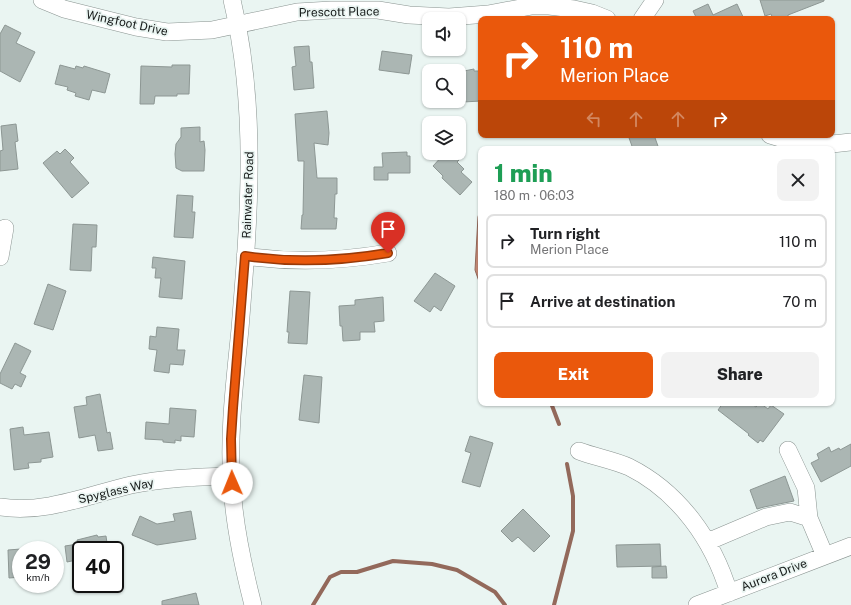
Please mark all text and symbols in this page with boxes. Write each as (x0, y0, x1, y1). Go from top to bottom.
street label: Prescott Place (298, 4, 380, 20)
street label: Wingfoot Drive (85, 7, 169, 39)
map controls (422, 12, 466, 160)
button: sound (422, 12, 466, 56)
text: 110 m (560, 31, 633, 64)
icon: right (494, 32, 546, 84)
button: search (422, 64, 466, 108)
text: Merion Place (560, 65, 669, 86)
icon: left (583, 108, 605, 130)
icon: ahead (625, 108, 647, 130)
icon: ahead (667, 108, 689, 130)
icon: right (709, 108, 731, 130)
button: layers (422, 116, 466, 160)
street label: Rainwater Road (239, 151, 257, 239)
text: 1 min (494, 159, 553, 187)
button: close (777, 159, 819, 201)
text: 180 m · 06:03 (494, 188, 574, 203)
pin (371, 212, 405, 253)
icon: arrive (377, 218, 399, 240)
text: Turn right (530, 225, 600, 242)
icon: right (496, 230, 518, 252)
text: 110 m (779, 233, 817, 250)
text: Merion Place (530, 242, 609, 257)
icon: arrive (496, 290, 518, 312)
text: Arrive at destination (530, 293, 675, 310)
text: 70 m (782, 293, 817, 310)
button: Exit (494, 352, 653, 398)
button: Share (661, 352, 819, 398)
position arrow (211, 462, 253, 504)
street label: Spyglass Way (77, 475, 156, 507)
speed limit sign: 40 (72, 541, 124, 593)
text: 29 (25, 550, 51, 574)
street label: Aurora Drive (739, 556, 809, 594)
text: km/h (26, 571, 50, 583)

